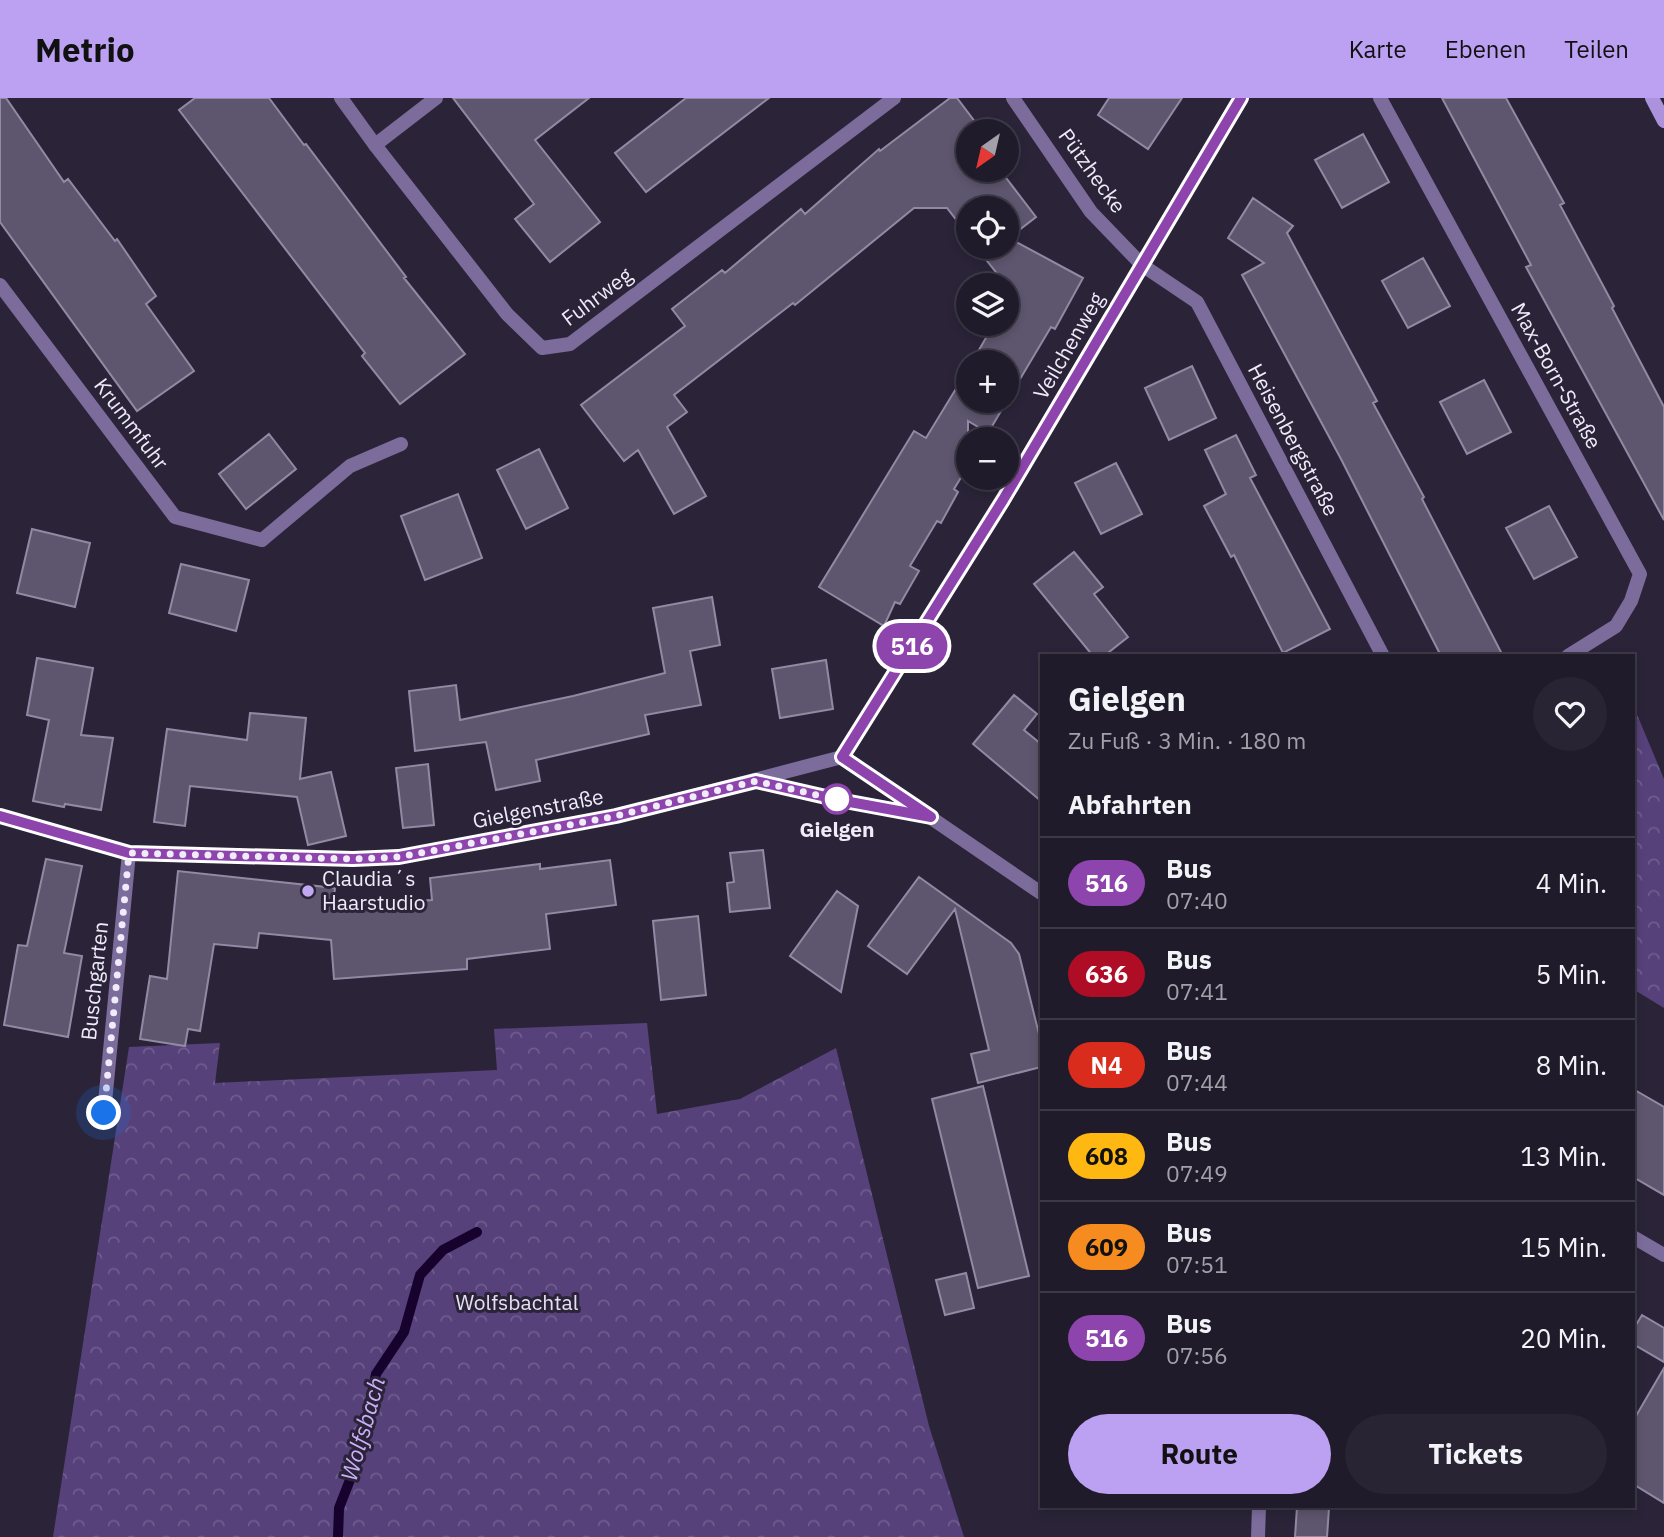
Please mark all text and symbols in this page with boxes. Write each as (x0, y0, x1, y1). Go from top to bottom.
text: Metrio (35, 28, 135, 71)
text: Karte (1349, 33, 1407, 65)
text: Ebenen (1445, 33, 1526, 65)
text: Teilen (1564, 33, 1629, 65)
north arrow (956, 119, 1018, 182)
map controls (956, 119, 1019, 490)
street label: Pützhecke (1053, 123, 1133, 218)
button: locate (956, 196, 1019, 259)
street label: Fuhrweg (555, 260, 637, 332)
button: layers (956, 273, 1019, 336)
street label: Veilchenweg (1026, 287, 1110, 404)
street label: Max-Born-Straße (1505, 297, 1609, 454)
button: + (956, 350, 1019, 413)
street label: Heisenbergstraße (1242, 359, 1346, 521)
street label: Krummfuhr (88, 372, 176, 475)
button: − (956, 427, 1019, 490)
line badge: 516 (872, 623, 952, 669)
text: 516 (890, 630, 934, 662)
text: Gielgen (1068, 677, 1186, 720)
button: heart (1533, 677, 1607, 751)
text: Zu Fuß · 3 Min. · 180 m (1068, 725, 1306, 755)
street label: Gielgenstraße (470, 782, 606, 834)
marker: Gielgen (822, 784, 852, 814)
text: Abfahrten (1068, 787, 1192, 821)
place label: Gielgen (799, 815, 875, 843)
text: Bus (1166, 851, 1212, 885)
place label: Claudia´s Haarstudio (322, 864, 426, 916)
text: 4 Min. (1536, 866, 1607, 900)
text: 516 (1085, 867, 1128, 899)
marker: Claudia´s Haarstudio (300, 883, 316, 899)
text: 07:40 (1166, 885, 1228, 915)
street label: Buschgarten (74, 920, 114, 1042)
text: Bus (1166, 942, 1212, 976)
text: 5 Min. (1536, 957, 1607, 991)
text: 636 (1085, 958, 1128, 990)
text: 07:41 (1166, 976, 1228, 1006)
text: Bus (1166, 1033, 1212, 1067)
text: 8 Min. (1536, 1048, 1607, 1082)
text: N4 (1091, 1049, 1122, 1081)
text: 07:44 (1166, 1067, 1228, 1097)
your location (86, 1095, 121, 1130)
text: Bus (1166, 1124, 1212, 1158)
text: 13 Min. (1520, 1139, 1607, 1173)
text: 608 (1085, 1140, 1128, 1172)
text: 07:49 (1166, 1158, 1228, 1188)
text: Bus (1166, 1215, 1212, 1249)
text: 15 Min. (1520, 1230, 1607, 1264)
text: 609 (1085, 1231, 1128, 1263)
text: 07:51 (1166, 1249, 1228, 1279)
park label: Wolfsbachtal (455, 1288, 579, 1316)
text: Bus (1166, 1306, 1212, 1340)
text: 20 Min. (1520, 1321, 1607, 1355)
text: 516 (1085, 1322, 1128, 1354)
text: 07:56 (1166, 1340, 1228, 1370)
water label: Wolfsbach (333, 1373, 391, 1484)
button: Route (1068, 1414, 1331, 1494)
button: Tickets (1345, 1414, 1607, 1494)

